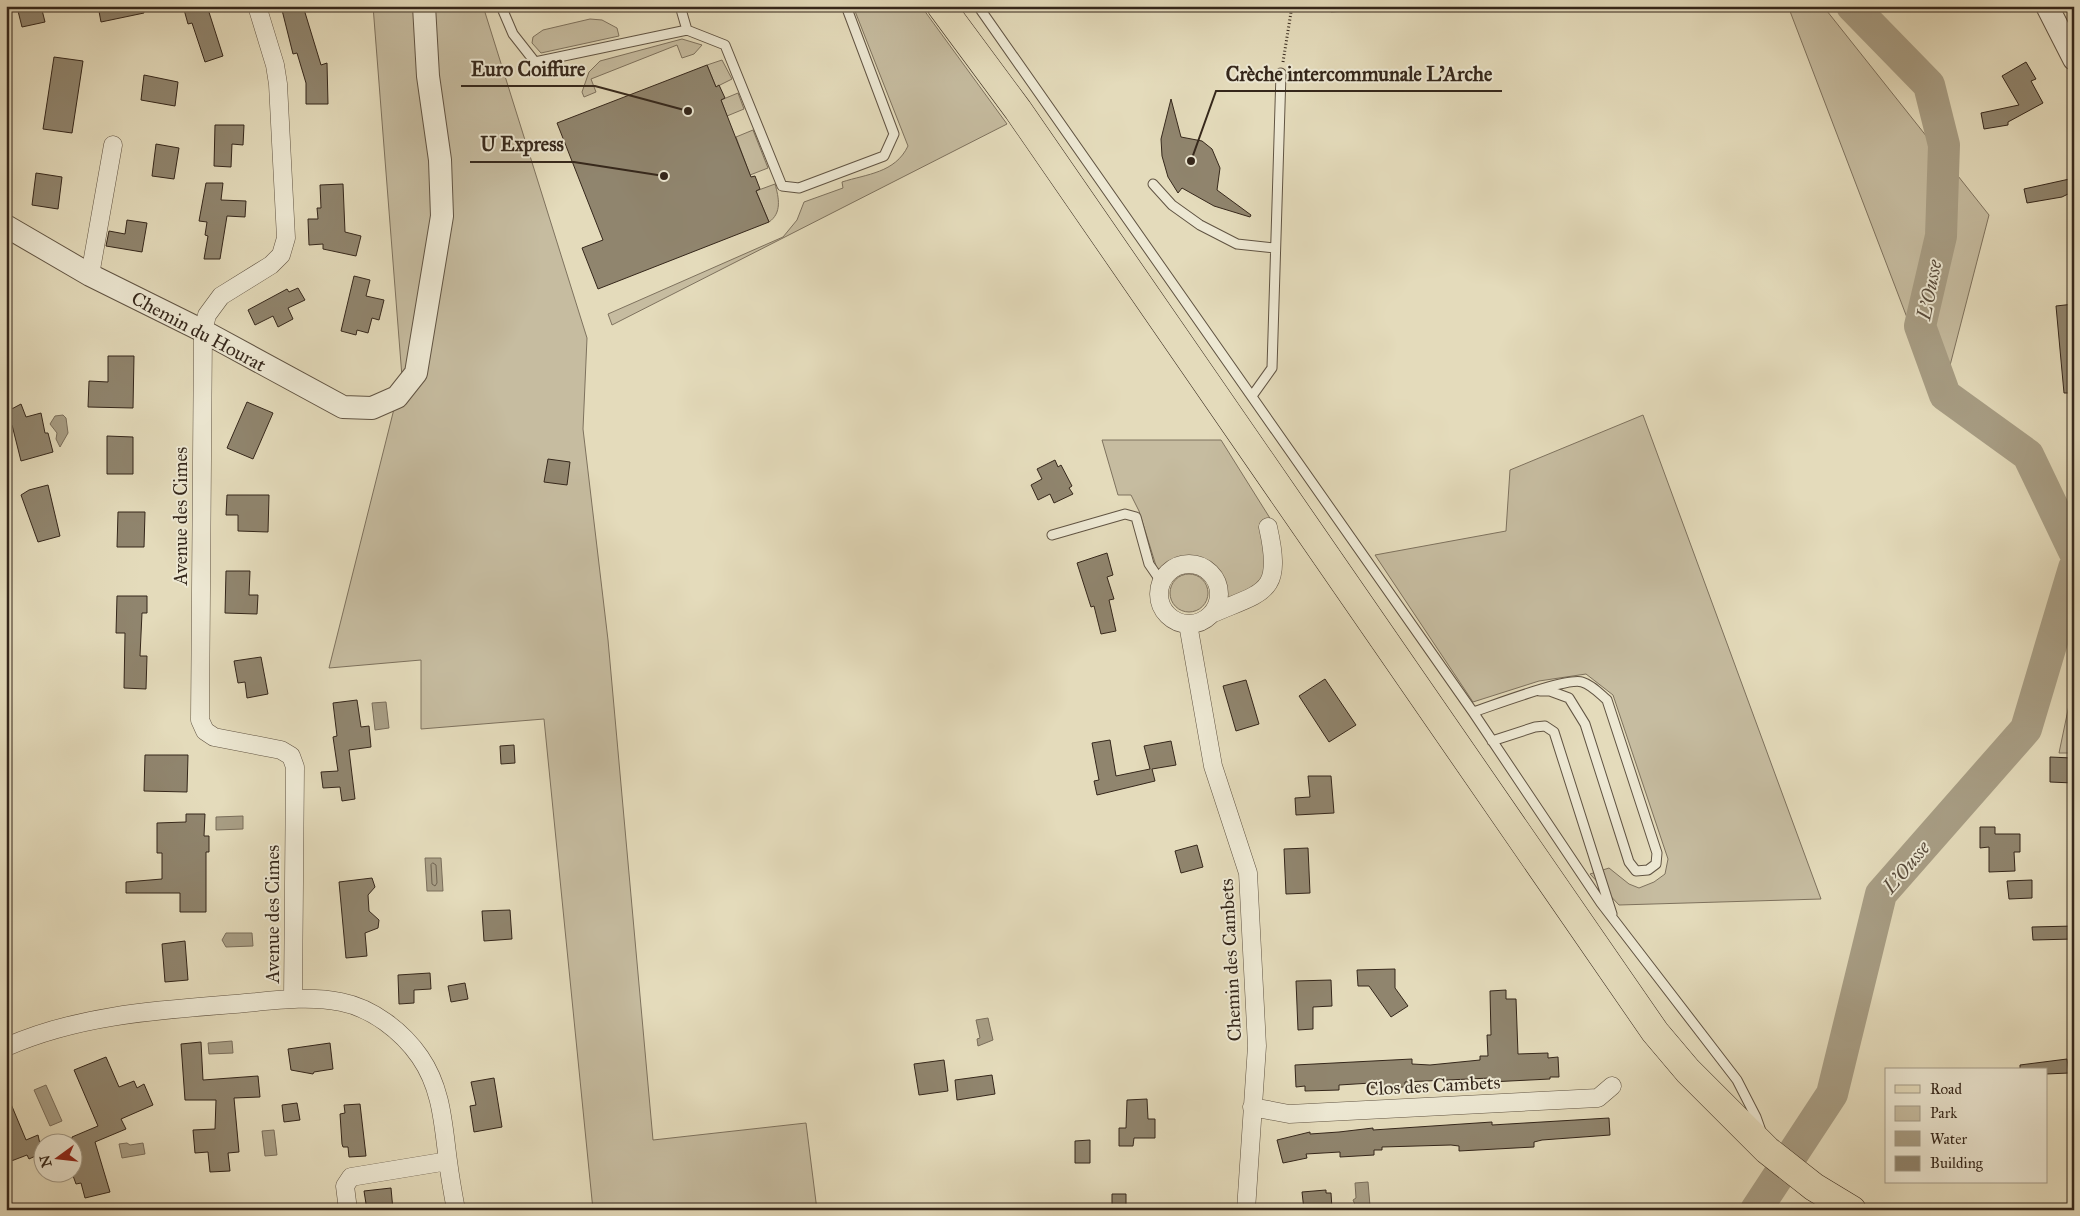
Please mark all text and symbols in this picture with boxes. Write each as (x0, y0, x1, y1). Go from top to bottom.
callout: Euro Coiffure (461, 51, 595, 86)
callout: Crèche intercommunale L'Arche (1216, 56, 1502, 91)
text: Euro Coiffure (471, 57, 586, 81)
text: Crèche intercommunale L'Arche (1226, 62, 1493, 86)
callout: U Express (470, 127, 574, 162)
text: U Express (480, 132, 564, 157)
water label: L'Ousse (1911, 257, 1947, 323)
street label: Chemin du Hourat (128, 286, 270, 377)
street label: Avenue des Cimes (169, 447, 192, 586)
water label: L'Ousse (1877, 836, 1935, 899)
street label: Avenue des Cimes (261, 845, 284, 984)
street label: Chemin des Cambets (1215, 878, 1246, 1042)
legend (1885, 1068, 2048, 1184)
street label: Clos des Cambets (1365, 1070, 1501, 1101)
text: Road (1930, 1080, 1962, 1098)
text: Park (1930, 1104, 1957, 1122)
text: Water (1930, 1130, 1967, 1148)
north arrow (32, 1134, 82, 1184)
text: N (36, 1153, 56, 1169)
text: Building (1930, 1154, 1984, 1172)

